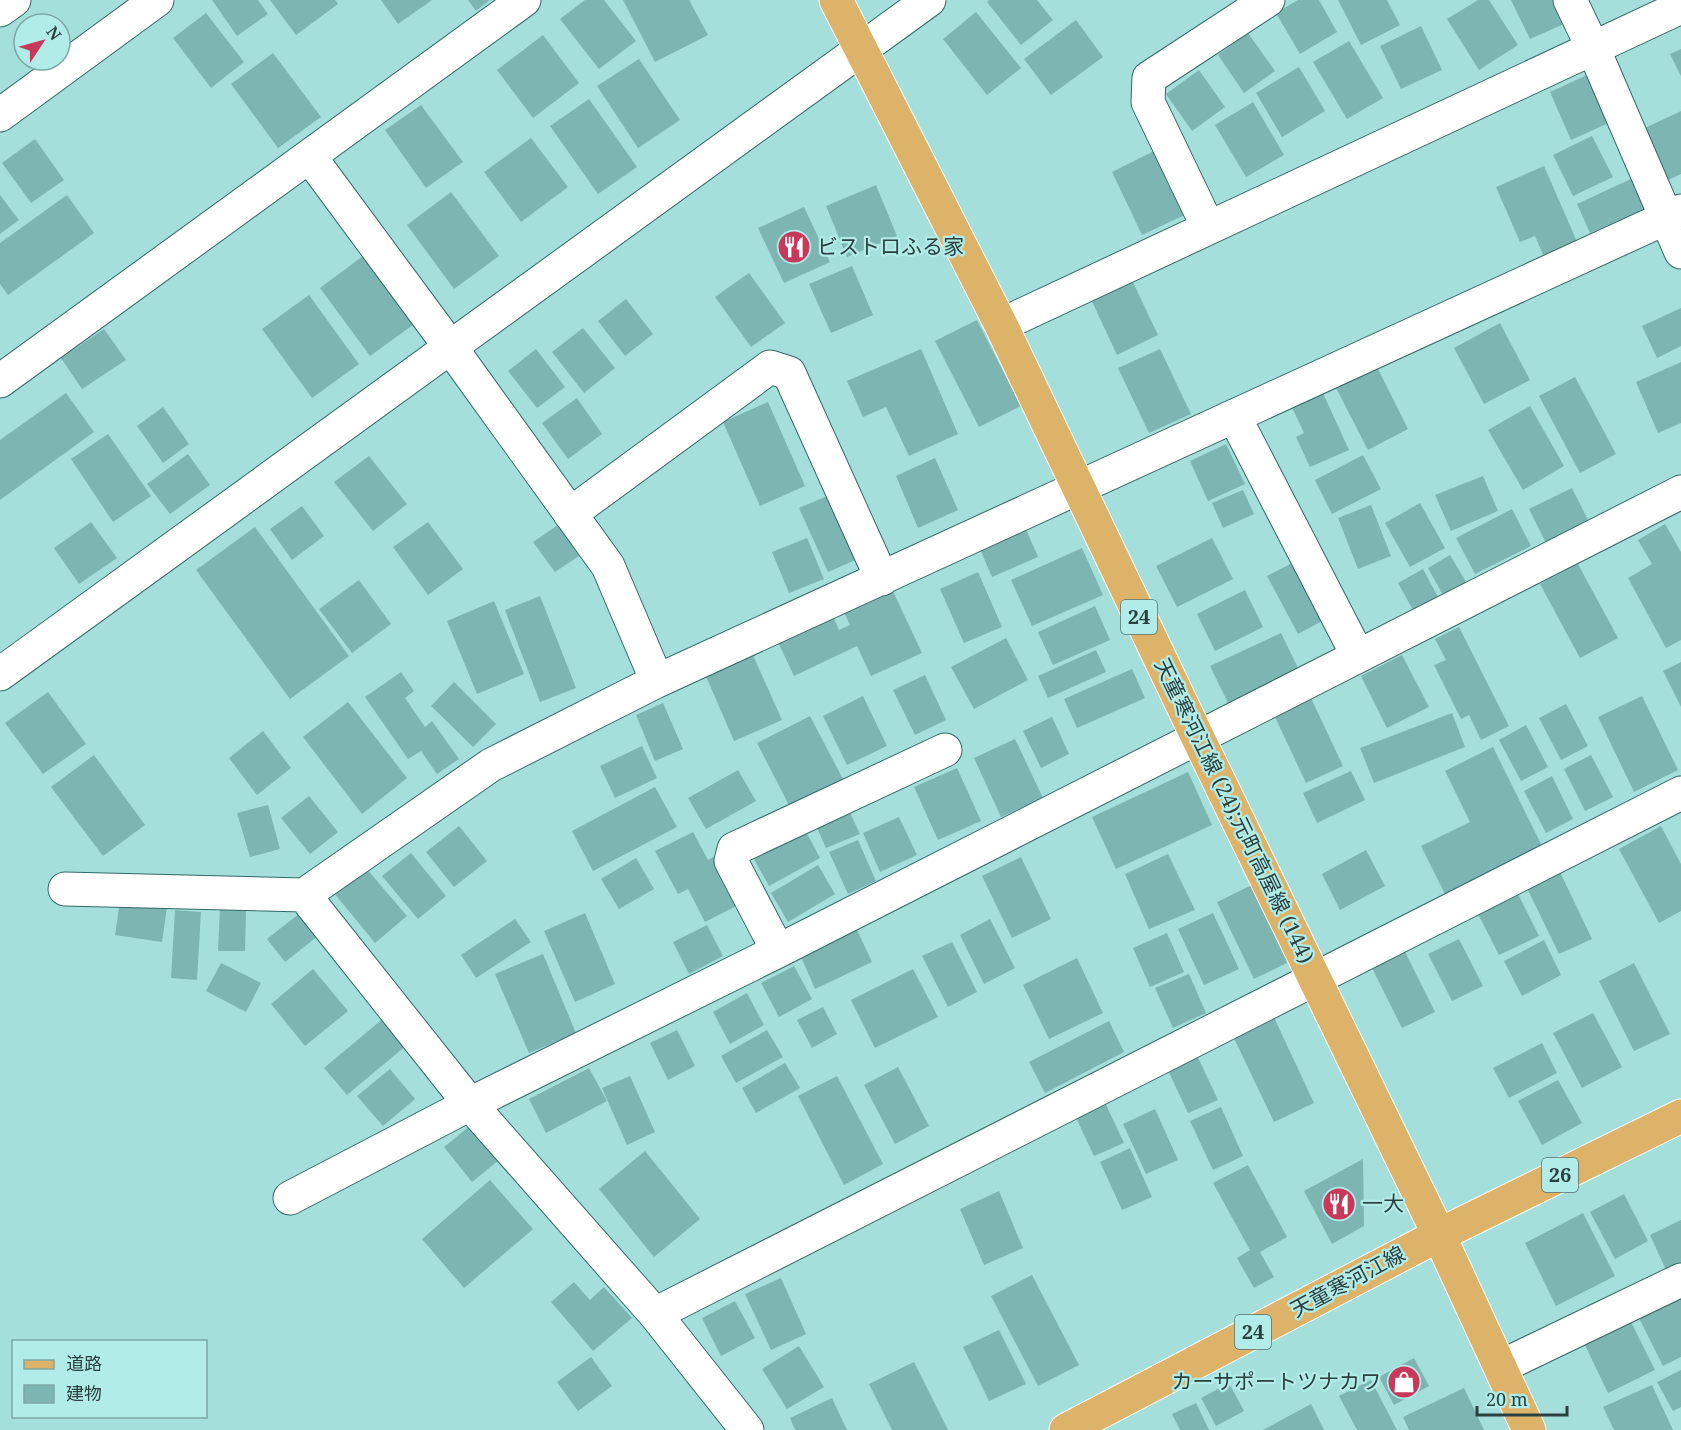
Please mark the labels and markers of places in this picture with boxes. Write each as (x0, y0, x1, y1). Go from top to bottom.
restaurant icon: ビストロふる家 (776, 229, 812, 265)
place label: ビストロふる家 (817, 232, 964, 260)
restaurant icon: 一大 (1321, 1186, 1357, 1222)
place label: 一大 (1362, 1189, 1404, 1217)
shop icon: カーサポートツナカワ (1386, 1364, 1422, 1400)
place label: カーサポートツナカワ (1171, 1367, 1381, 1395)

